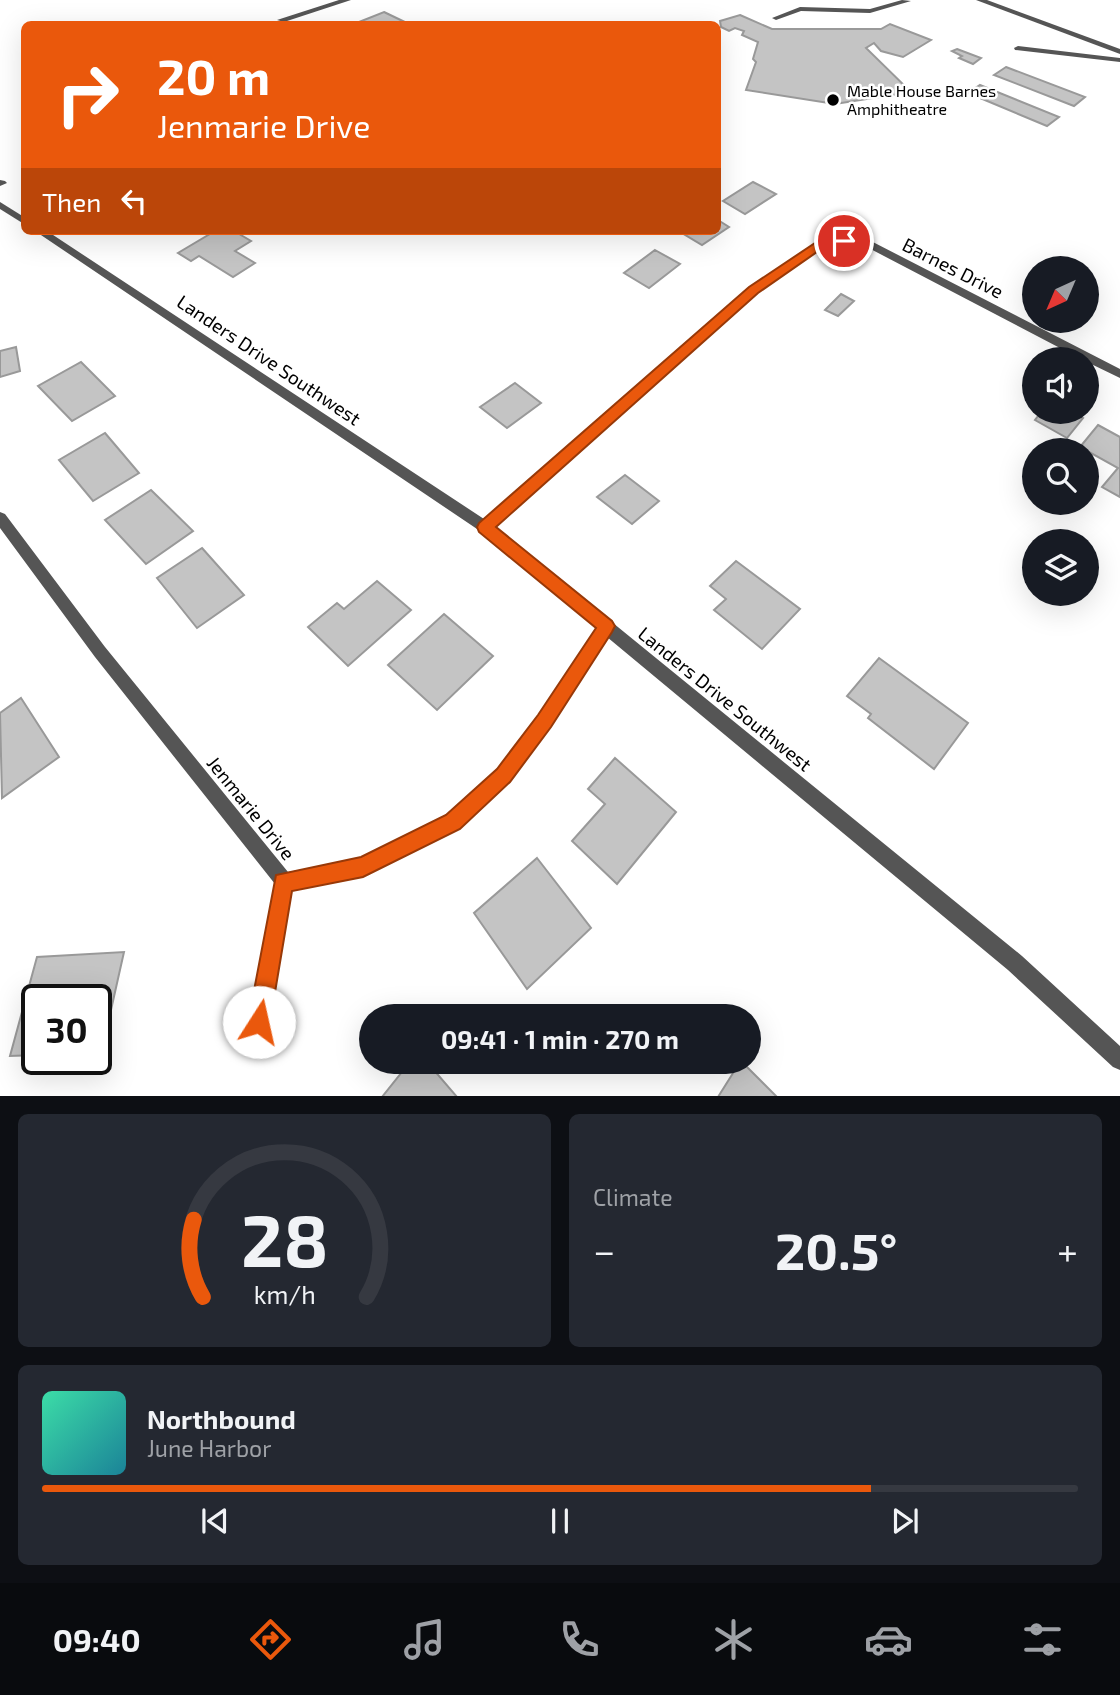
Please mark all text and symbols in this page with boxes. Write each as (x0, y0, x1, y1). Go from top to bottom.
text: 20 m (157, 46, 270, 105)
icon: right (42, 49, 133, 140)
place label: Mable House Barnes Amphitheatre (847, 81, 996, 118)
marker: Mable House Barnes Amphitheatre (825, 92, 841, 108)
text: Jenmarie Drive (157, 106, 370, 144)
icon: left (115, 182, 153, 220)
text: Then (42, 186, 101, 217)
pin (814, 211, 874, 271)
icon: arrive (825, 222, 863, 260)
street label: Barnes Drive (899, 232, 1007, 303)
north arrow (1022, 256, 1099, 332)
map controls (1022, 256, 1099, 606)
street label: Landers Drive Southwest (173, 290, 365, 430)
button: sound (1022, 347, 1099, 424)
button: search (1022, 438, 1099, 515)
button: layers (1022, 529, 1099, 606)
street label: Landers Drive Southwest (634, 622, 817, 776)
street label: Jenmarie Drive (203, 751, 300, 864)
speed limit sign: 30 (21, 984, 112, 1075)
position arrow (222, 985, 296, 1059)
text: 09:41 · 1 min · 270 m (441, 1023, 679, 1054)
text: Climate (593, 1183, 673, 1211)
text: 28 (241, 1194, 328, 1282)
text: 20.5° (775, 1218, 897, 1280)
text: − (593, 1227, 615, 1273)
text: + (1057, 1227, 1078, 1273)
text: km/h (253, 1278, 316, 1308)
text: Northbound (147, 1403, 296, 1434)
text: June Harbor (147, 1434, 271, 1462)
icon: previous (196, 1502, 234, 1540)
icon: pause (541, 1502, 579, 1540)
icon: next (886, 1502, 924, 1540)
icon: directions (246, 1615, 295, 1664)
icon: music (400, 1615, 449, 1664)
icon: phone (555, 1615, 604, 1664)
icon: climate (709, 1615, 758, 1664)
icon: car (864, 1615, 913, 1664)
icon: filters (1018, 1615, 1067, 1664)
text: 09:40 (53, 1620, 141, 1658)

